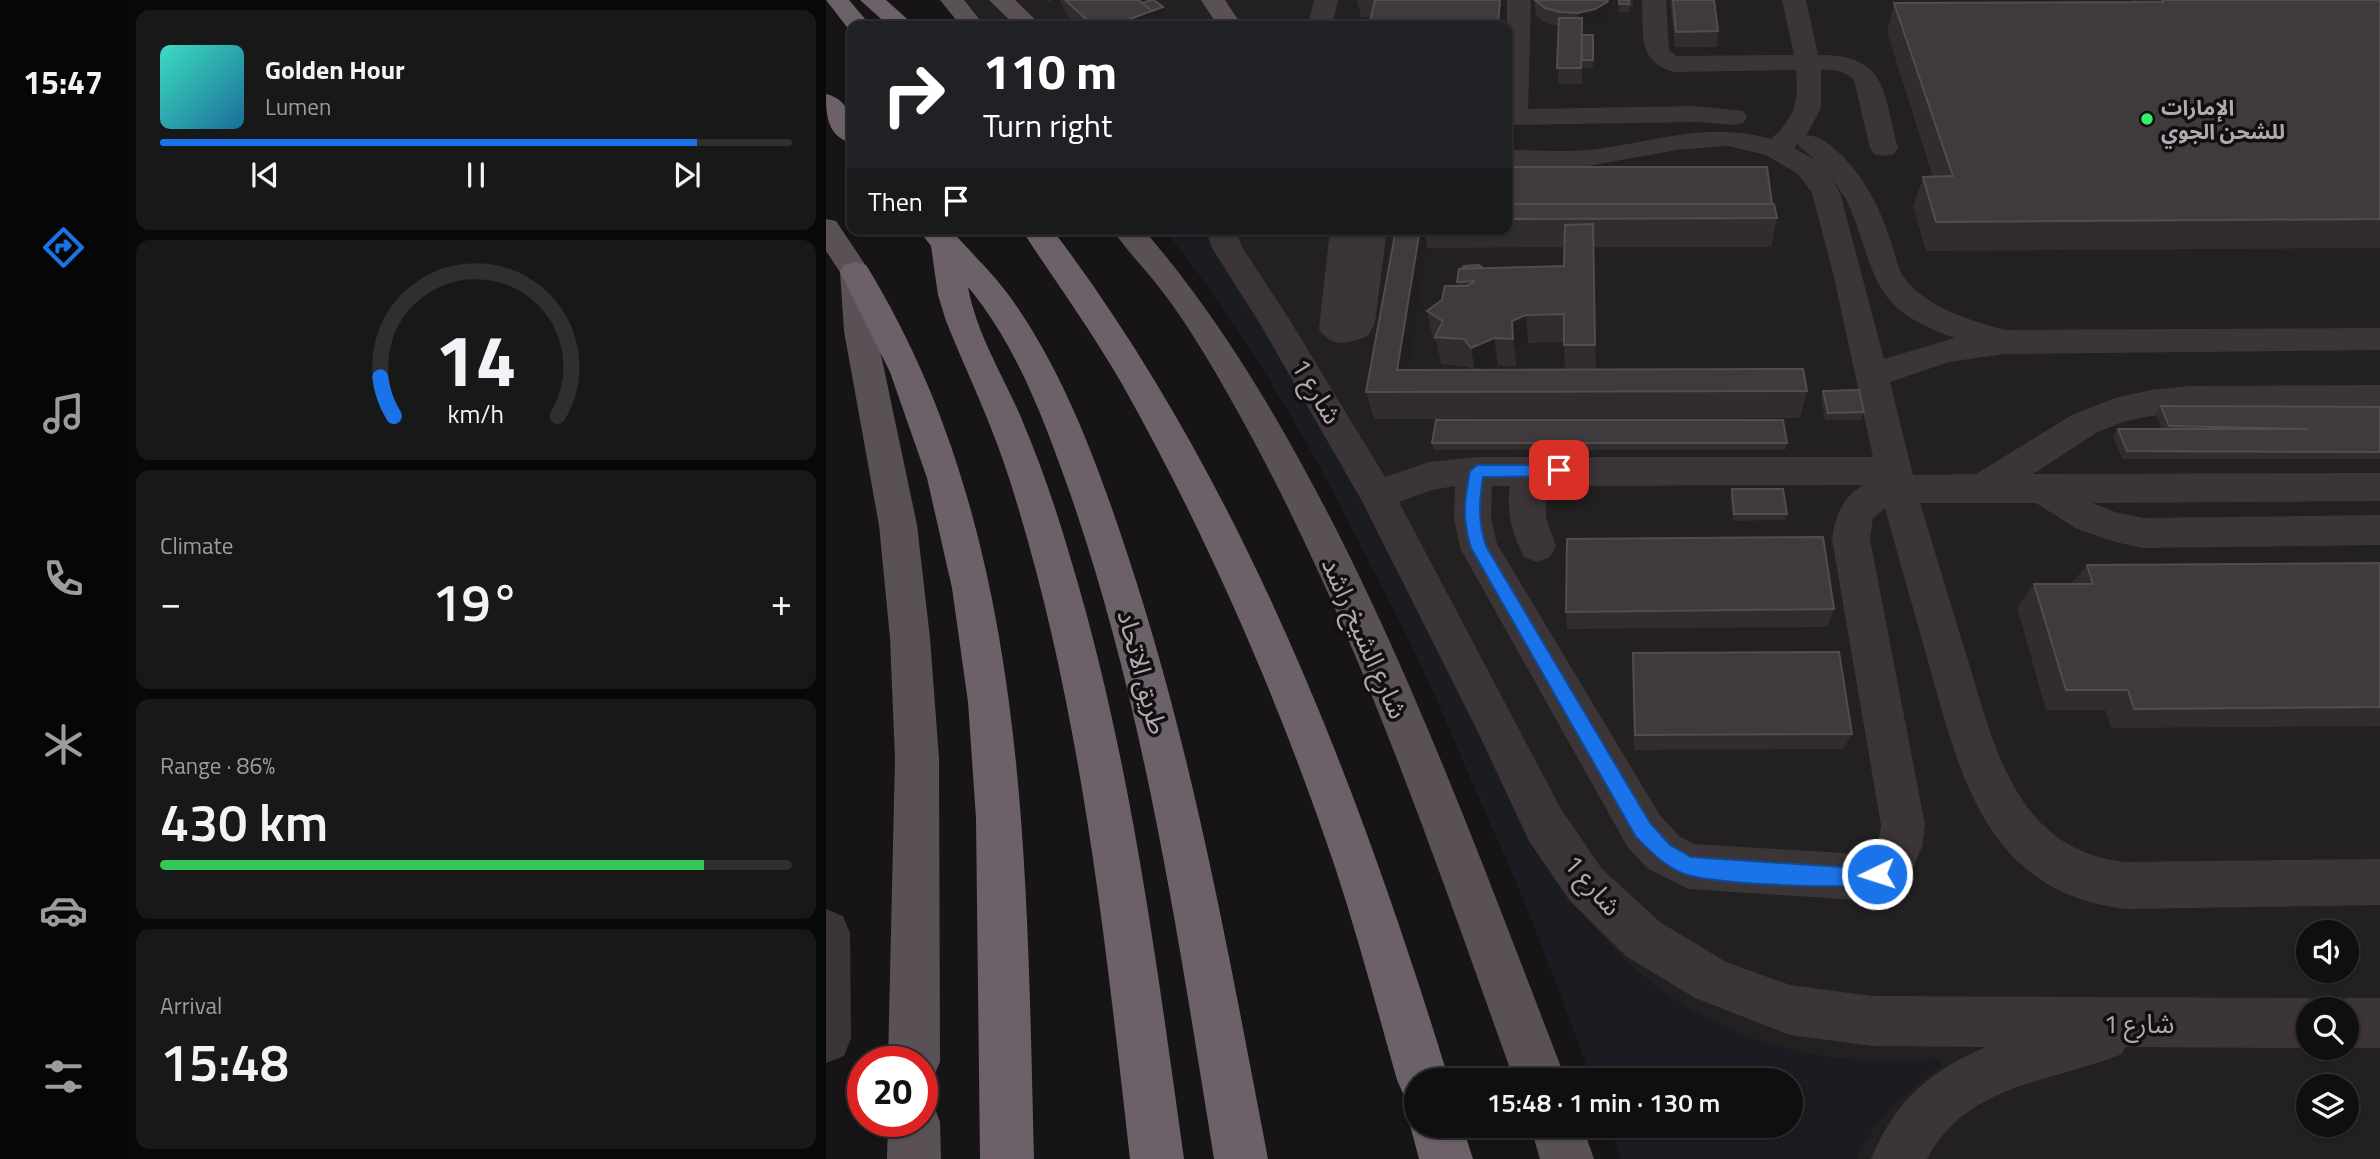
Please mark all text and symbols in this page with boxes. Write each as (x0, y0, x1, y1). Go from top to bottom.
text: 110 m (983, 33, 1117, 108)
icon: right (868, 49, 959, 140)
text: Golden Hour (265, 50, 405, 89)
text: 15:47 (23, 58, 103, 106)
text: Lumen (265, 89, 331, 124)
place label: الإمارات للشحن الجوي (2161, 91, 2285, 149)
text: Turn right (983, 101, 1112, 149)
marker: الإمارات للشحن الجوي (2139, 111, 2155, 127)
icon: previous (246, 156, 284, 194)
icon: pause (457, 156, 495, 194)
icon: next (668, 156, 706, 194)
text: Then (868, 182, 923, 221)
icon: arrive (937, 182, 975, 220)
icon: directions (39, 223, 88, 272)
text: 14 (435, 304, 517, 414)
street label: شارع 1 (1282, 351, 1352, 431)
icon: music (39, 389, 88, 438)
text: km/h (448, 394, 504, 432)
pin (1529, 440, 1589, 500)
icon: arrive (1540, 451, 1578, 489)
text: Climate (160, 528, 233, 563)
street label: شارع الشيخ راشد (1311, 551, 1418, 725)
icon: phone (39, 554, 88, 603)
text: 19° (432, 562, 520, 641)
text: − (160, 573, 181, 631)
text: + (771, 573, 792, 631)
street label: طريق الاتحاد (1108, 605, 1178, 739)
icon: climate (39, 720, 88, 769)
text: Range · 86% (160, 748, 275, 783)
text: 430 km (160, 782, 328, 861)
position arrow (1840, 837, 1914, 911)
street label: شارع 1 (1555, 845, 1631, 925)
icon: car (39, 886, 88, 935)
map controls (2296, 920, 2359, 1137)
button: sound (2296, 920, 2359, 983)
text: Arrival (160, 988, 222, 1023)
button: search (2296, 997, 2359, 1060)
street label: شارع 1 (2104, 1004, 2174, 1043)
text: 15:48 (160, 1022, 289, 1101)
speed limit sign: 20 (847, 1046, 938, 1137)
icon: filters (39, 1052, 88, 1101)
button: layers (2296, 1074, 2359, 1137)
text: 15:48 · 1 min · 130 m (1487, 1083, 1720, 1122)

